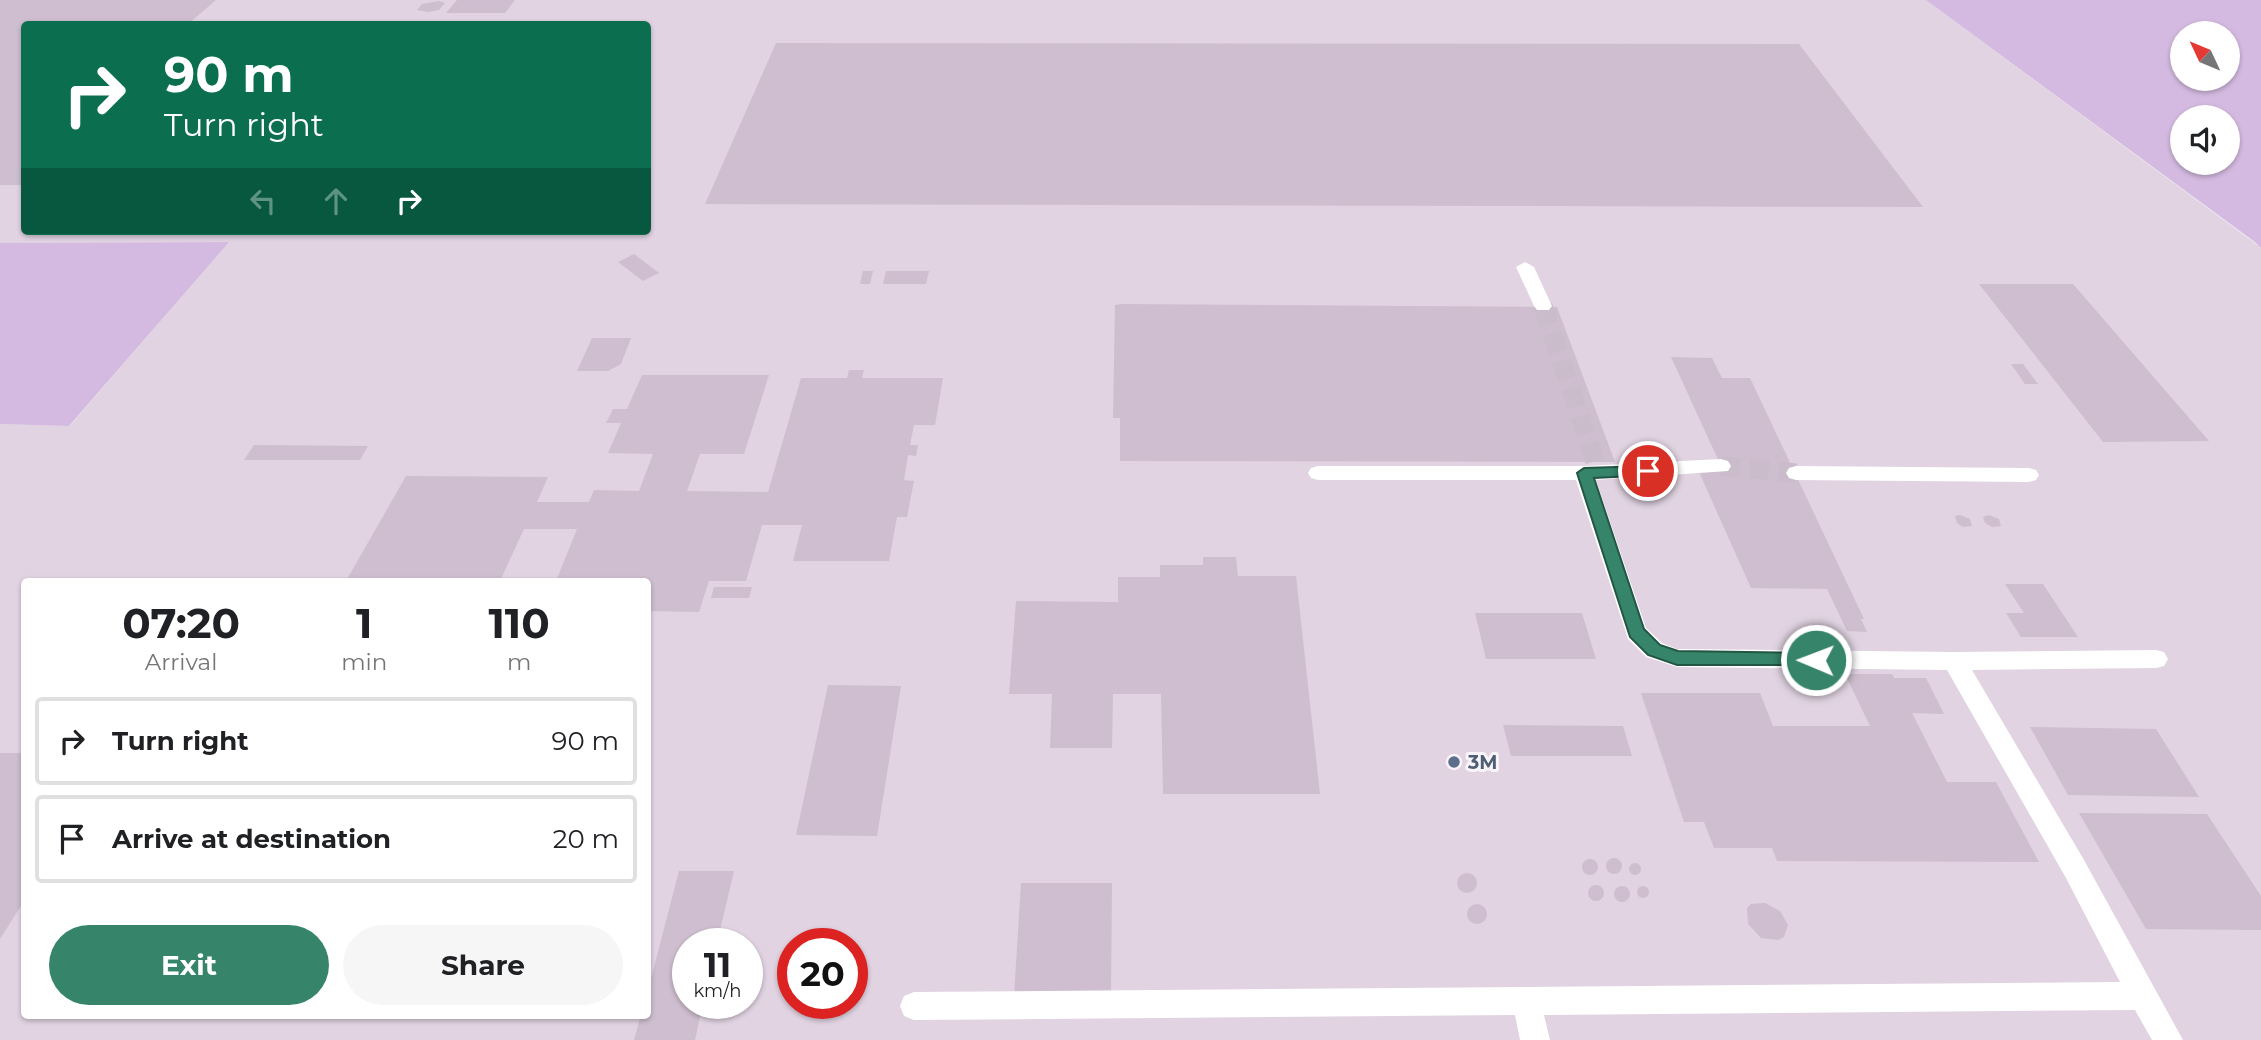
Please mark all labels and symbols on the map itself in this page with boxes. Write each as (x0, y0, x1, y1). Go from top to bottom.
north arrow (2170, 21, 2240, 91)
pin (1618, 441, 1678, 501)
position arrow (1779, 623, 1853, 697)
place label: 3M (1467, 751, 1497, 774)
marker: 3M (1446, 754, 1462, 770)
speed limit sign: 20 (777, 928, 868, 1019)

